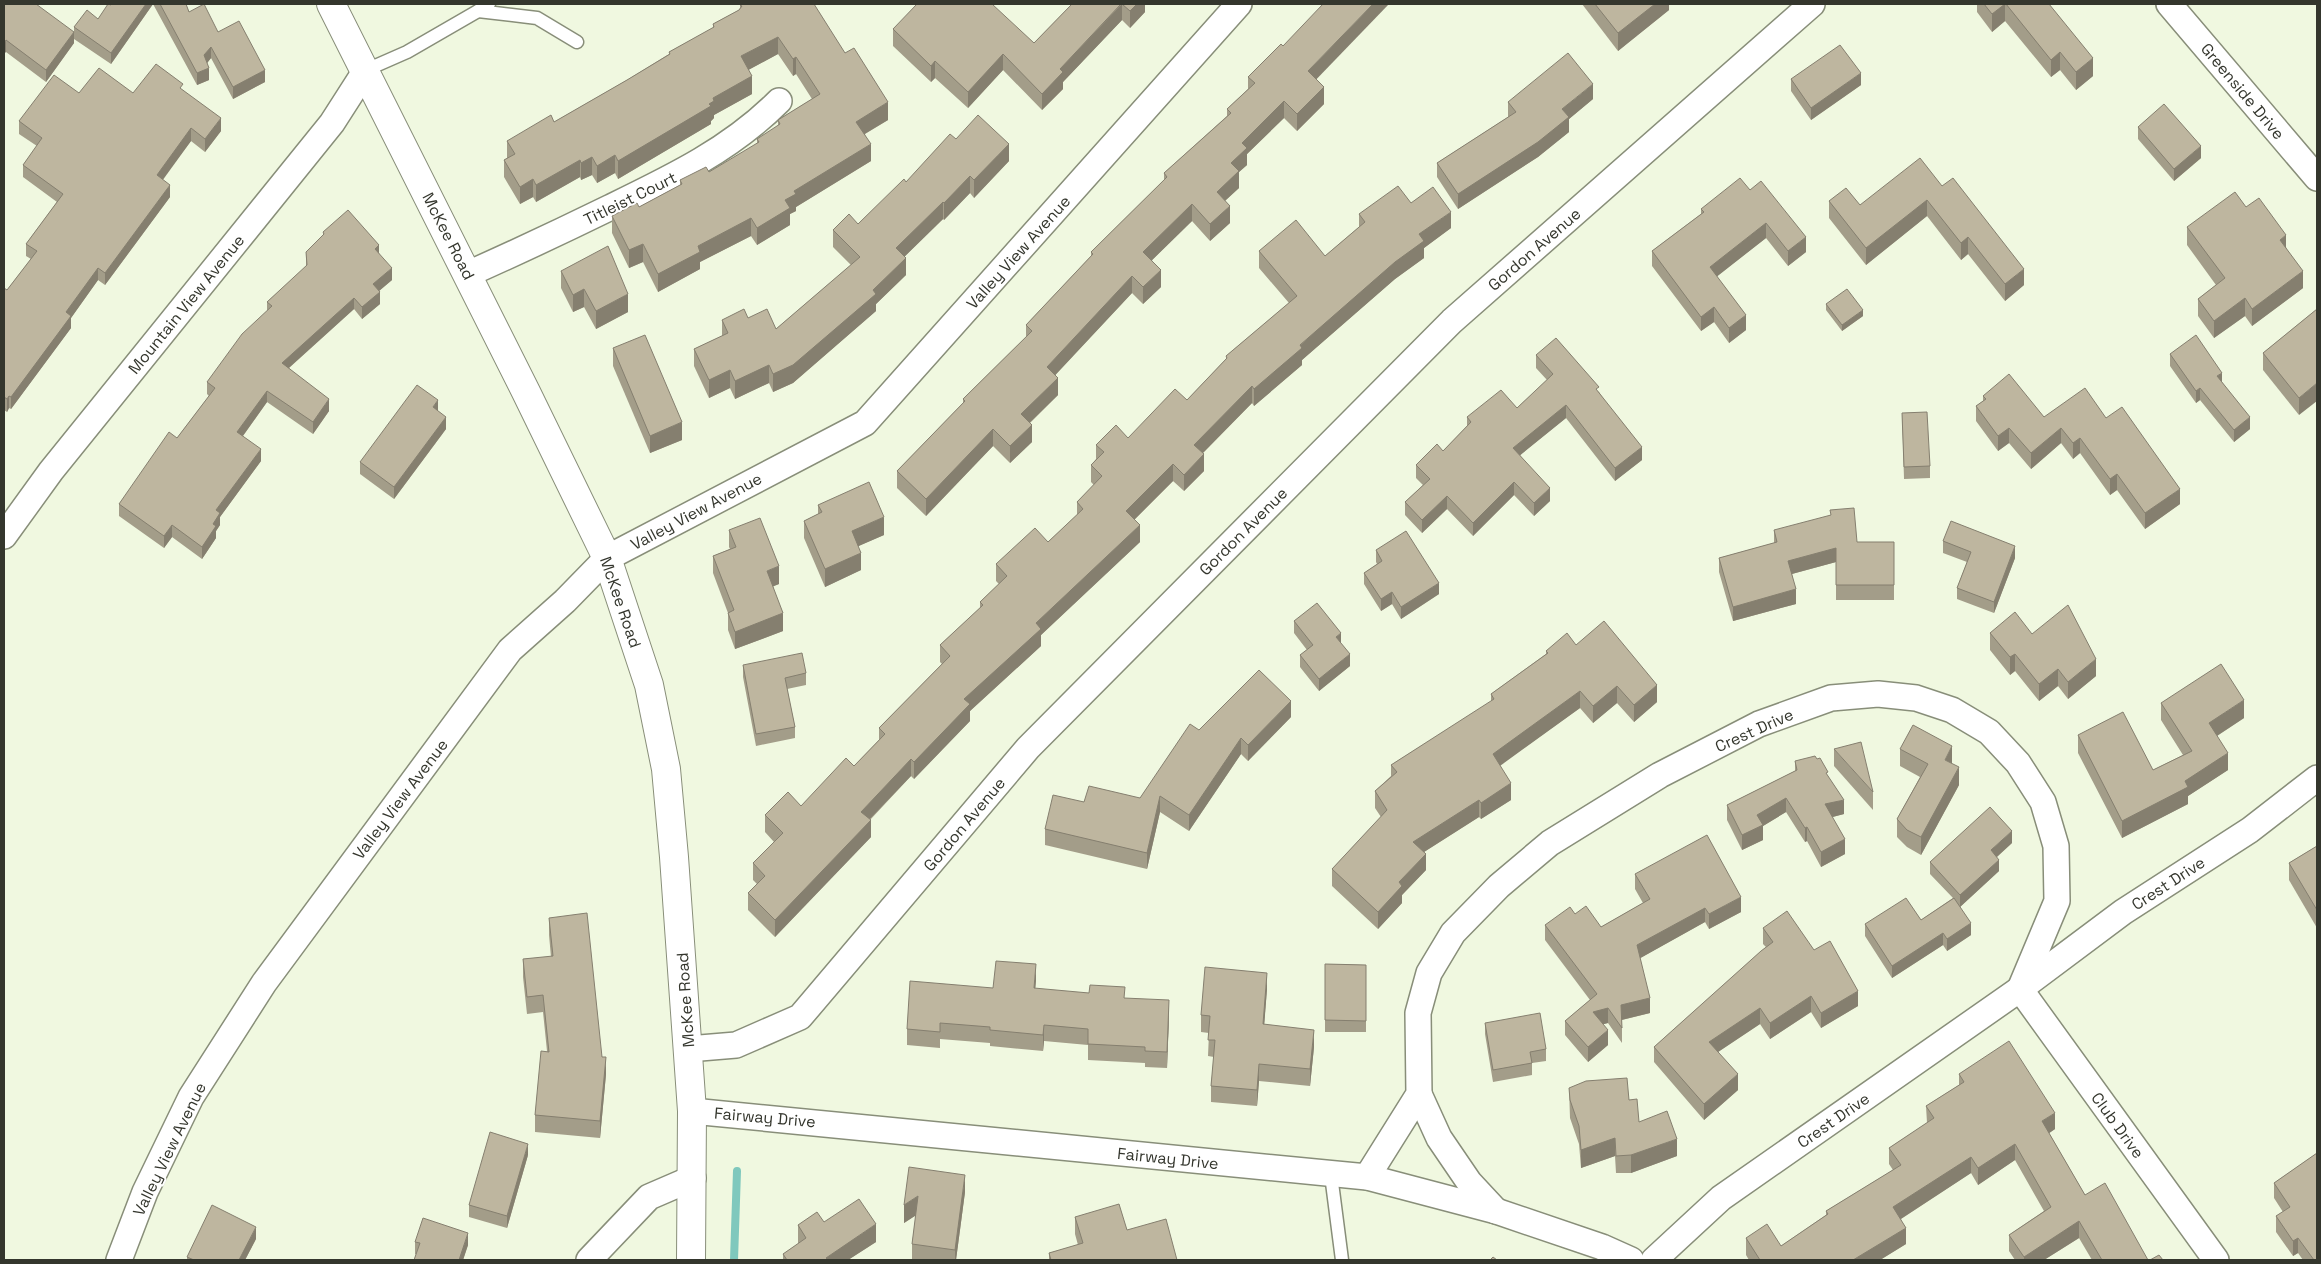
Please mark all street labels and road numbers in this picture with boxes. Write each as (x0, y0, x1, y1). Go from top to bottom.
street label: Greenside Drive (2196, 39, 2289, 144)
street label: Titleist Court (580, 167, 680, 230)
street label: McKee Road (418, 189, 480, 283)
street label: Valley View Avenue (962, 191, 1075, 314)
street label: Gordon Avenue (1483, 203, 1585, 296)
street label: Mountain View Avenue (124, 230, 249, 378)
street label: Valley View Avenue (627, 468, 766, 555)
street label: Gordon Avenue (1195, 483, 1292, 580)
street label: McKee Road (595, 554, 646, 651)
street label: Crest Drive (1712, 704, 1797, 757)
street label: Valley View Avenue (348, 735, 453, 864)
street label: Gordon Avenue (919, 773, 1010, 876)
street label: Crest Drive (2128, 852, 2209, 915)
street label: McKee Road (672, 952, 699, 1048)
street label: Valley View Avenue (128, 1079, 211, 1219)
street label: Crest Drive (1793, 1088, 1874, 1153)
street label: Club Drive (2087, 1088, 2149, 1163)
street label: Fairway Drive (713, 1103, 816, 1132)
street label: Fairway Drive (1116, 1143, 1220, 1174)

